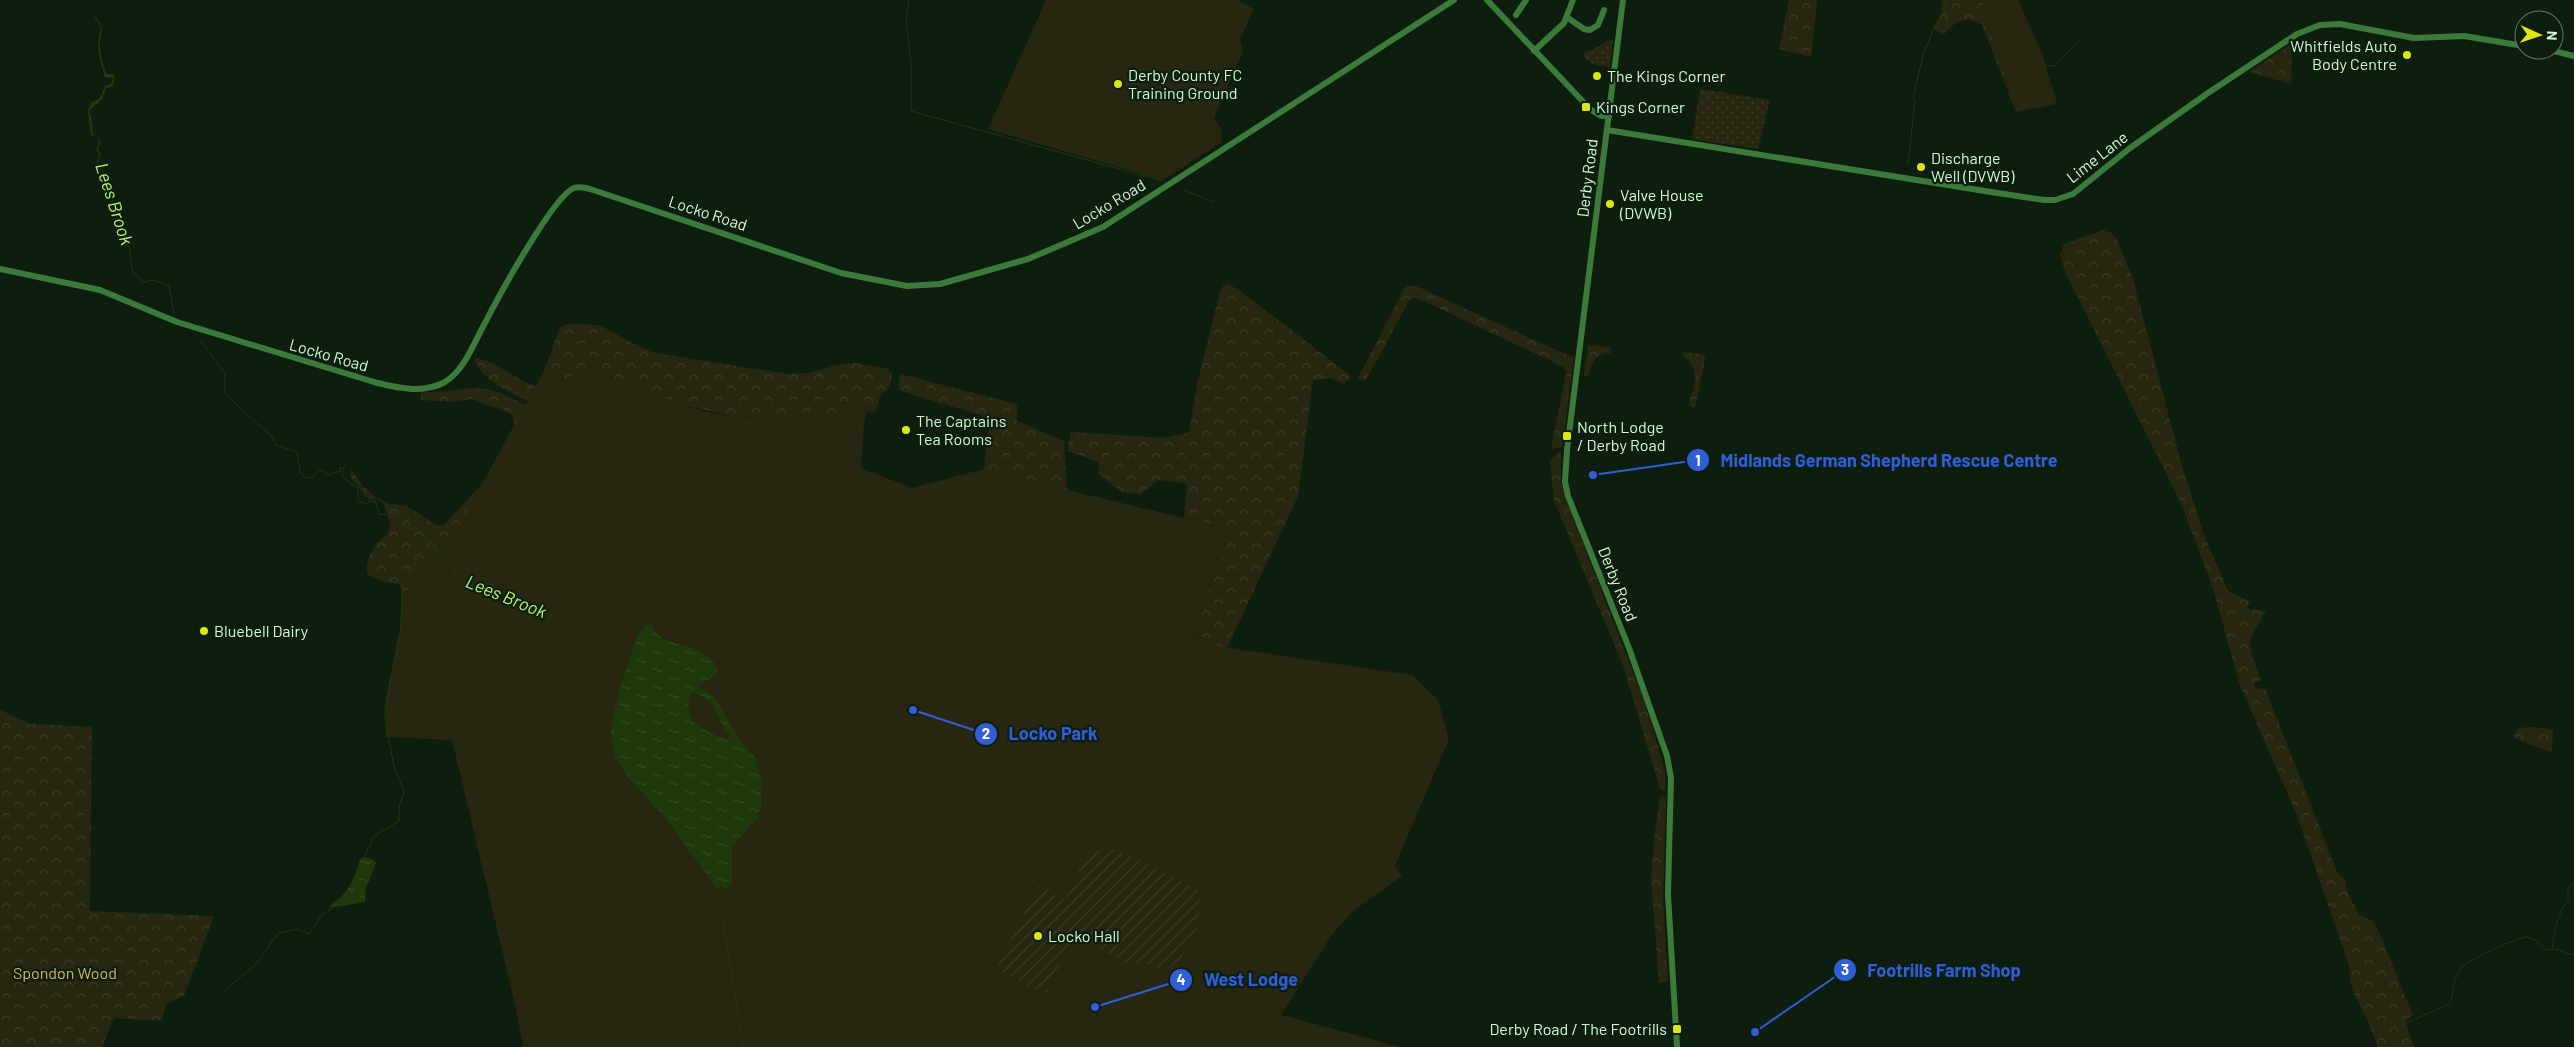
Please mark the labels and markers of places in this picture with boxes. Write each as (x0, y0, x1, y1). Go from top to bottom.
place label: Whitfields Auto Body Centre (2290, 36, 2397, 73)
marker: Whitfields Auto Body Centre (2401, 49, 2413, 61)
place label: Derby County FC Training Ground (1128, 65, 1242, 102)
place label: The Kings Corner (1607, 66, 1725, 85)
marker: The Kings Corner (1591, 70, 1603, 82)
marker: Derby County FC Training Ground (1112, 78, 1124, 90)
place label: Kings Corner (1596, 97, 1685, 116)
marker: Kings Corner (1580, 101, 1592, 113)
place label: Discharge Well (DVWB) (1931, 148, 2015, 185)
marker: Discharge Well (DVWB) (1915, 161, 1927, 173)
place label: Valve House (DVWB) (1619, 185, 1704, 222)
marker: Valve House (DVWB) (1604, 198, 1616, 210)
place label: The Captains Tea Rooms (916, 411, 1006, 448)
place label: North Lodge / Derby Road (1577, 417, 1665, 454)
marker: The Captains Tea Rooms (900, 424, 912, 436)
marker: North Lodge / Derby Road (1561, 430, 1573, 442)
callout: Midlands German Shepherd Rescue Centre (1685, 444, 2067, 477)
place label: Bluebell Dairy (214, 621, 309, 640)
marker: Bluebell Dairy (198, 625, 210, 637)
callout: Locko Park (973, 717, 1107, 750)
place label: Locko Hall (1048, 926, 1120, 945)
marker: Locko Hall (1032, 930, 1044, 942)
callout: Footrills Farm Shop (1832, 954, 2031, 987)
callout: West Lodge (1169, 963, 1308, 996)
place label: Derby Road / The Footrills (1489, 1019, 1667, 1038)
marker: Derby Road / The Footrills (1671, 1023, 1683, 1035)

